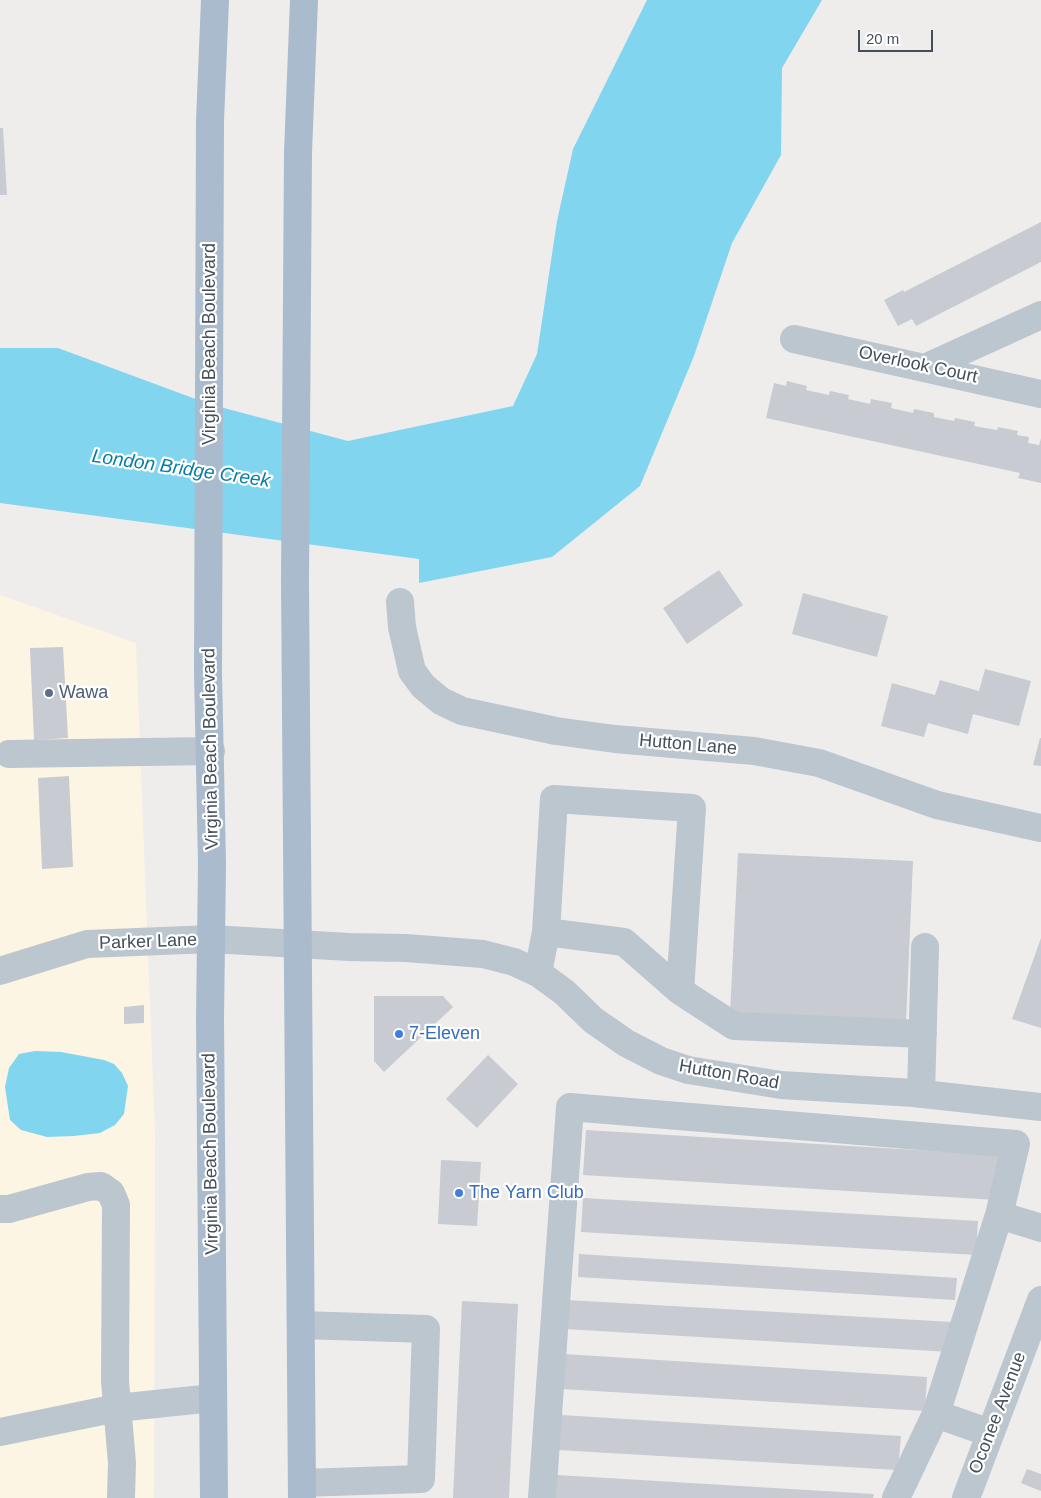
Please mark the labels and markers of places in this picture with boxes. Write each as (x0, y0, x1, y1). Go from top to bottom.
place label: Wawa (59, 682, 108, 704)
marker: Wawa (43, 687, 55, 699)
place label: 7-Eleven (409, 1023, 480, 1045)
marker: 7-Eleven (393, 1028, 405, 1040)
place label: The Yarn Club (469, 1182, 584, 1204)
marker: The Yarn Club (453, 1187, 465, 1199)

